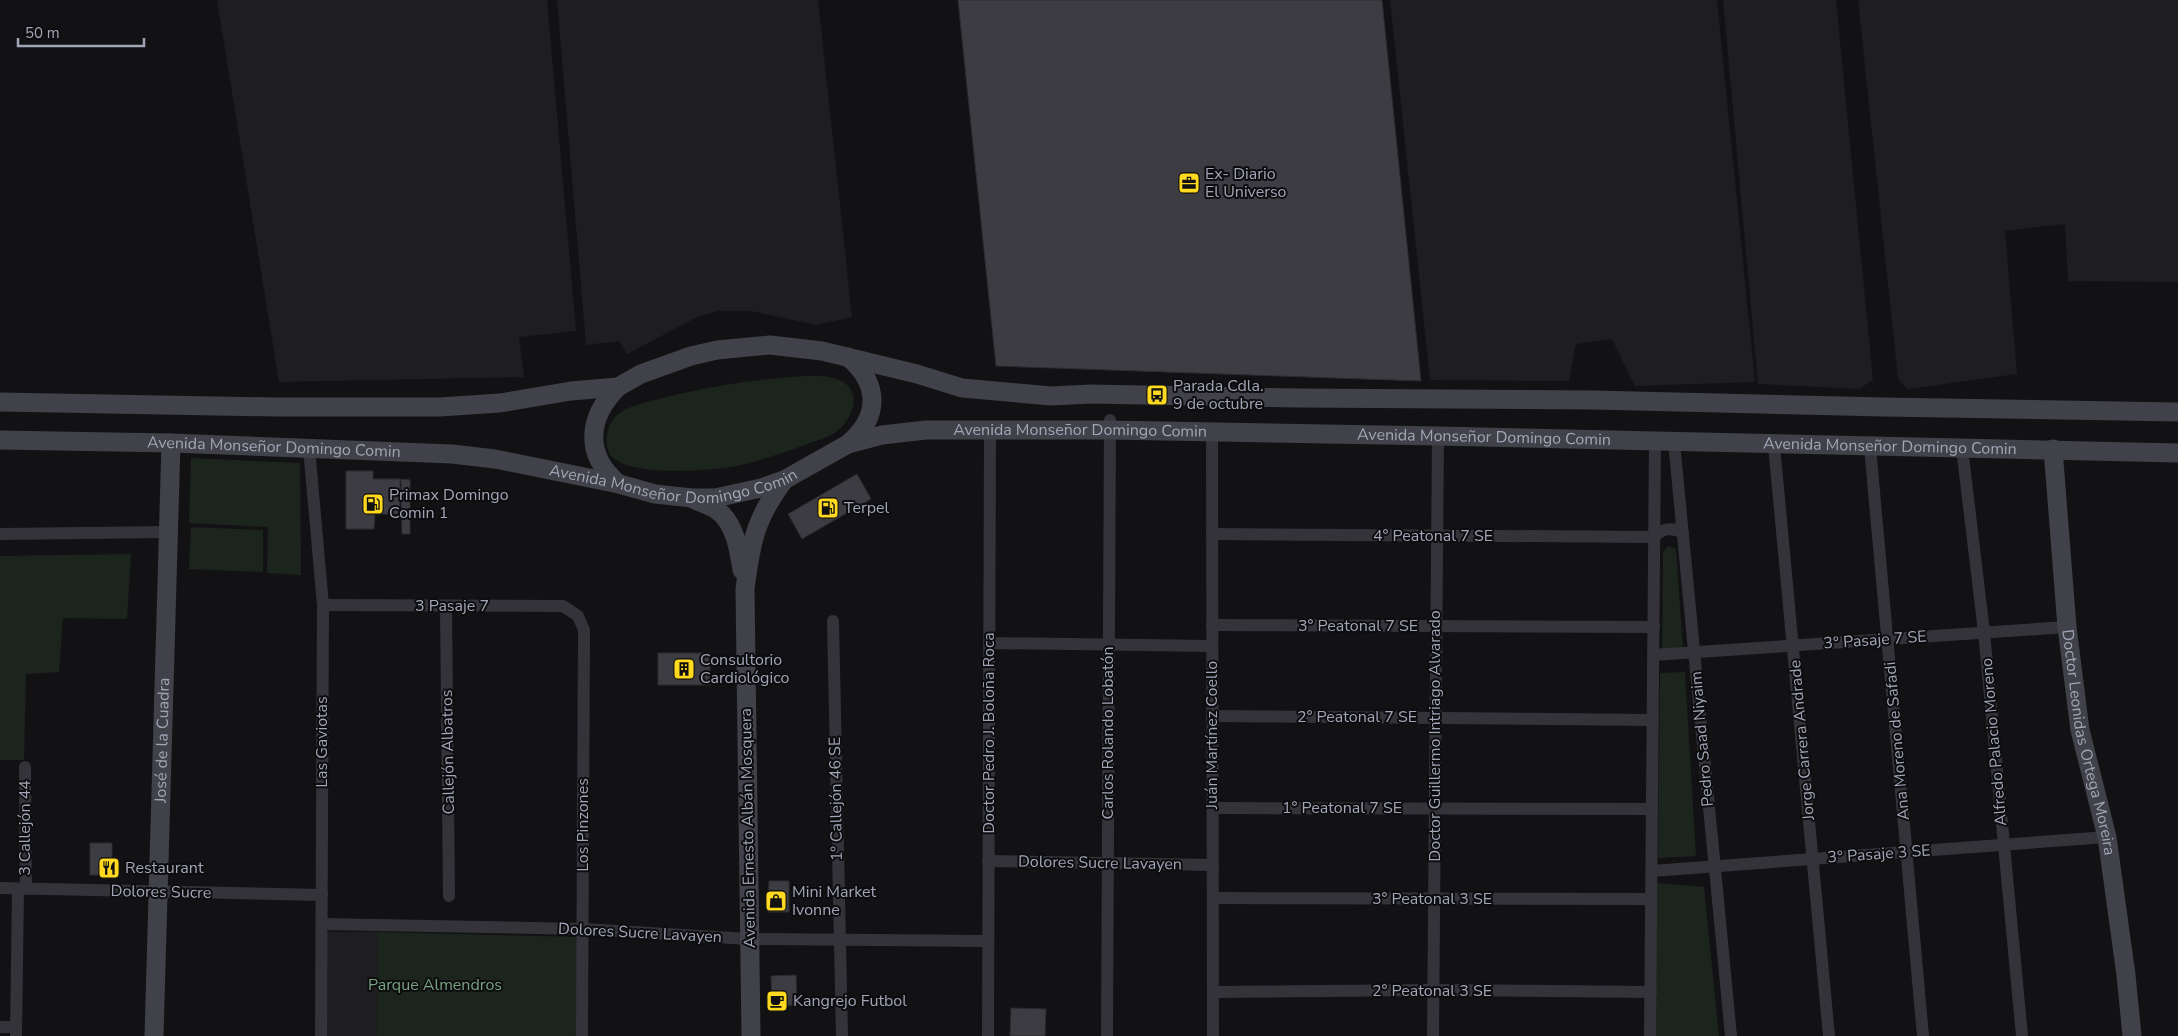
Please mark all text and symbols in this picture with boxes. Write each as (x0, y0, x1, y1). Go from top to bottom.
scale bar (18, 15, 144, 47)
text: 50 m (25, 23, 60, 43)
place label: Ex- Diario El Universo (1205, 163, 1287, 203)
office icon: Ex- Diario El Universo (1177, 171, 1201, 195)
place label: Parada Cdla. 9 de octubre (1173, 375, 1264, 415)
bus stop icon: Parada Cdla. 9 de octubre (1145, 383, 1169, 407)
street label: Avenida Monseñor Domingo Comin (953, 419, 1207, 443)
street label: Avenida Monseñor Domingo Comin (1357, 424, 1611, 451)
street label: Avenida Monseñor Domingo Comin (147, 432, 401, 463)
street label: Avenida Monseñor Domingo Comin (1763, 432, 2017, 460)
street label: Avenida Monseñor Domingo Comin (546, 459, 800, 479)
text: Avenida Monseñor Domingo Comin (547, 459, 801, 509)
place label: Primax Domingo Comin 1 (389, 484, 509, 524)
fuel station icon: Primax Domingo Comin 1 (361, 492, 385, 516)
fuel station icon: Terpel (816, 496, 840, 520)
place label: Terpel (844, 497, 889, 519)
street label: 4° Peatonal 7 SE (1373, 525, 1493, 547)
street label: 3 Pasaje 7 (415, 595, 489, 617)
street label: Doctor Guillermo Intriago Alvarado (1424, 610, 1446, 862)
street label: 3° Peatonal 7 SE (1298, 615, 1418, 637)
street label: 3° Pasaje 7 SE (1823, 625, 1927, 655)
street label: Doctor Leonidas Ortega Moreira (2056, 628, 2120, 857)
street label: Doctor Pedro J. Boloña Roca (978, 632, 1000, 834)
street label: Carlos Rolando Lobatón (1097, 647, 1119, 819)
place label: Consultorio Cardiológico (700, 649, 789, 689)
building icon: Consultorio Cardiológico (672, 657, 696, 681)
street label: Alfredo Palacio Moreno (1976, 657, 2012, 827)
street label: Jorge Carrera Andrade (1784, 659, 1820, 822)
street label: Juán Martínez Coello (1201, 661, 1223, 810)
street label: Ana Moreno de Safadi (1879, 661, 1915, 821)
street label: Pedro Saad Niyaim (1685, 670, 1719, 808)
street label: José de la Cuadra (150, 677, 175, 804)
street label: Callejón Albatros (436, 689, 460, 815)
street label: Las Gaviotas (311, 696, 333, 788)
street label: 2° Peatonal 7 SE (1297, 706, 1417, 728)
street label: Avenida Ernesto Albán Mosquera (735, 708, 761, 948)
street label: 1º Callejón 46 SE (824, 737, 848, 861)
street label: Los Pinzones (572, 778, 594, 872)
street label: 3 Callejón 44 (14, 780, 36, 876)
street label: 1° Peatonal 7 SE (1282, 797, 1402, 819)
street label: 3° Pasaje 3 SE (1827, 839, 1931, 869)
street label: Dolores Sucre Lavayen (1018, 851, 1182, 875)
restaurant icon: Restaurant (97, 856, 121, 880)
place label: Restaurant (125, 857, 204, 879)
street label: Dolores Sucre (110, 880, 212, 904)
place label: Mini Market Ivonne (792, 881, 876, 921)
street label: 3° Peatonal 3 SE (1372, 888, 1492, 910)
shop icon: Mini Market Ivonne (764, 889, 788, 913)
street label: Dolores Sucre Lavayen (558, 918, 722, 948)
park label: Parque Almendros (368, 974, 502, 996)
street label: 2° Peatonal 3 SE (1372, 980, 1492, 1002)
cafe icon: Kangrejo Futbol (765, 989, 789, 1013)
place label: Kangrejo Futbol (793, 990, 907, 1012)

